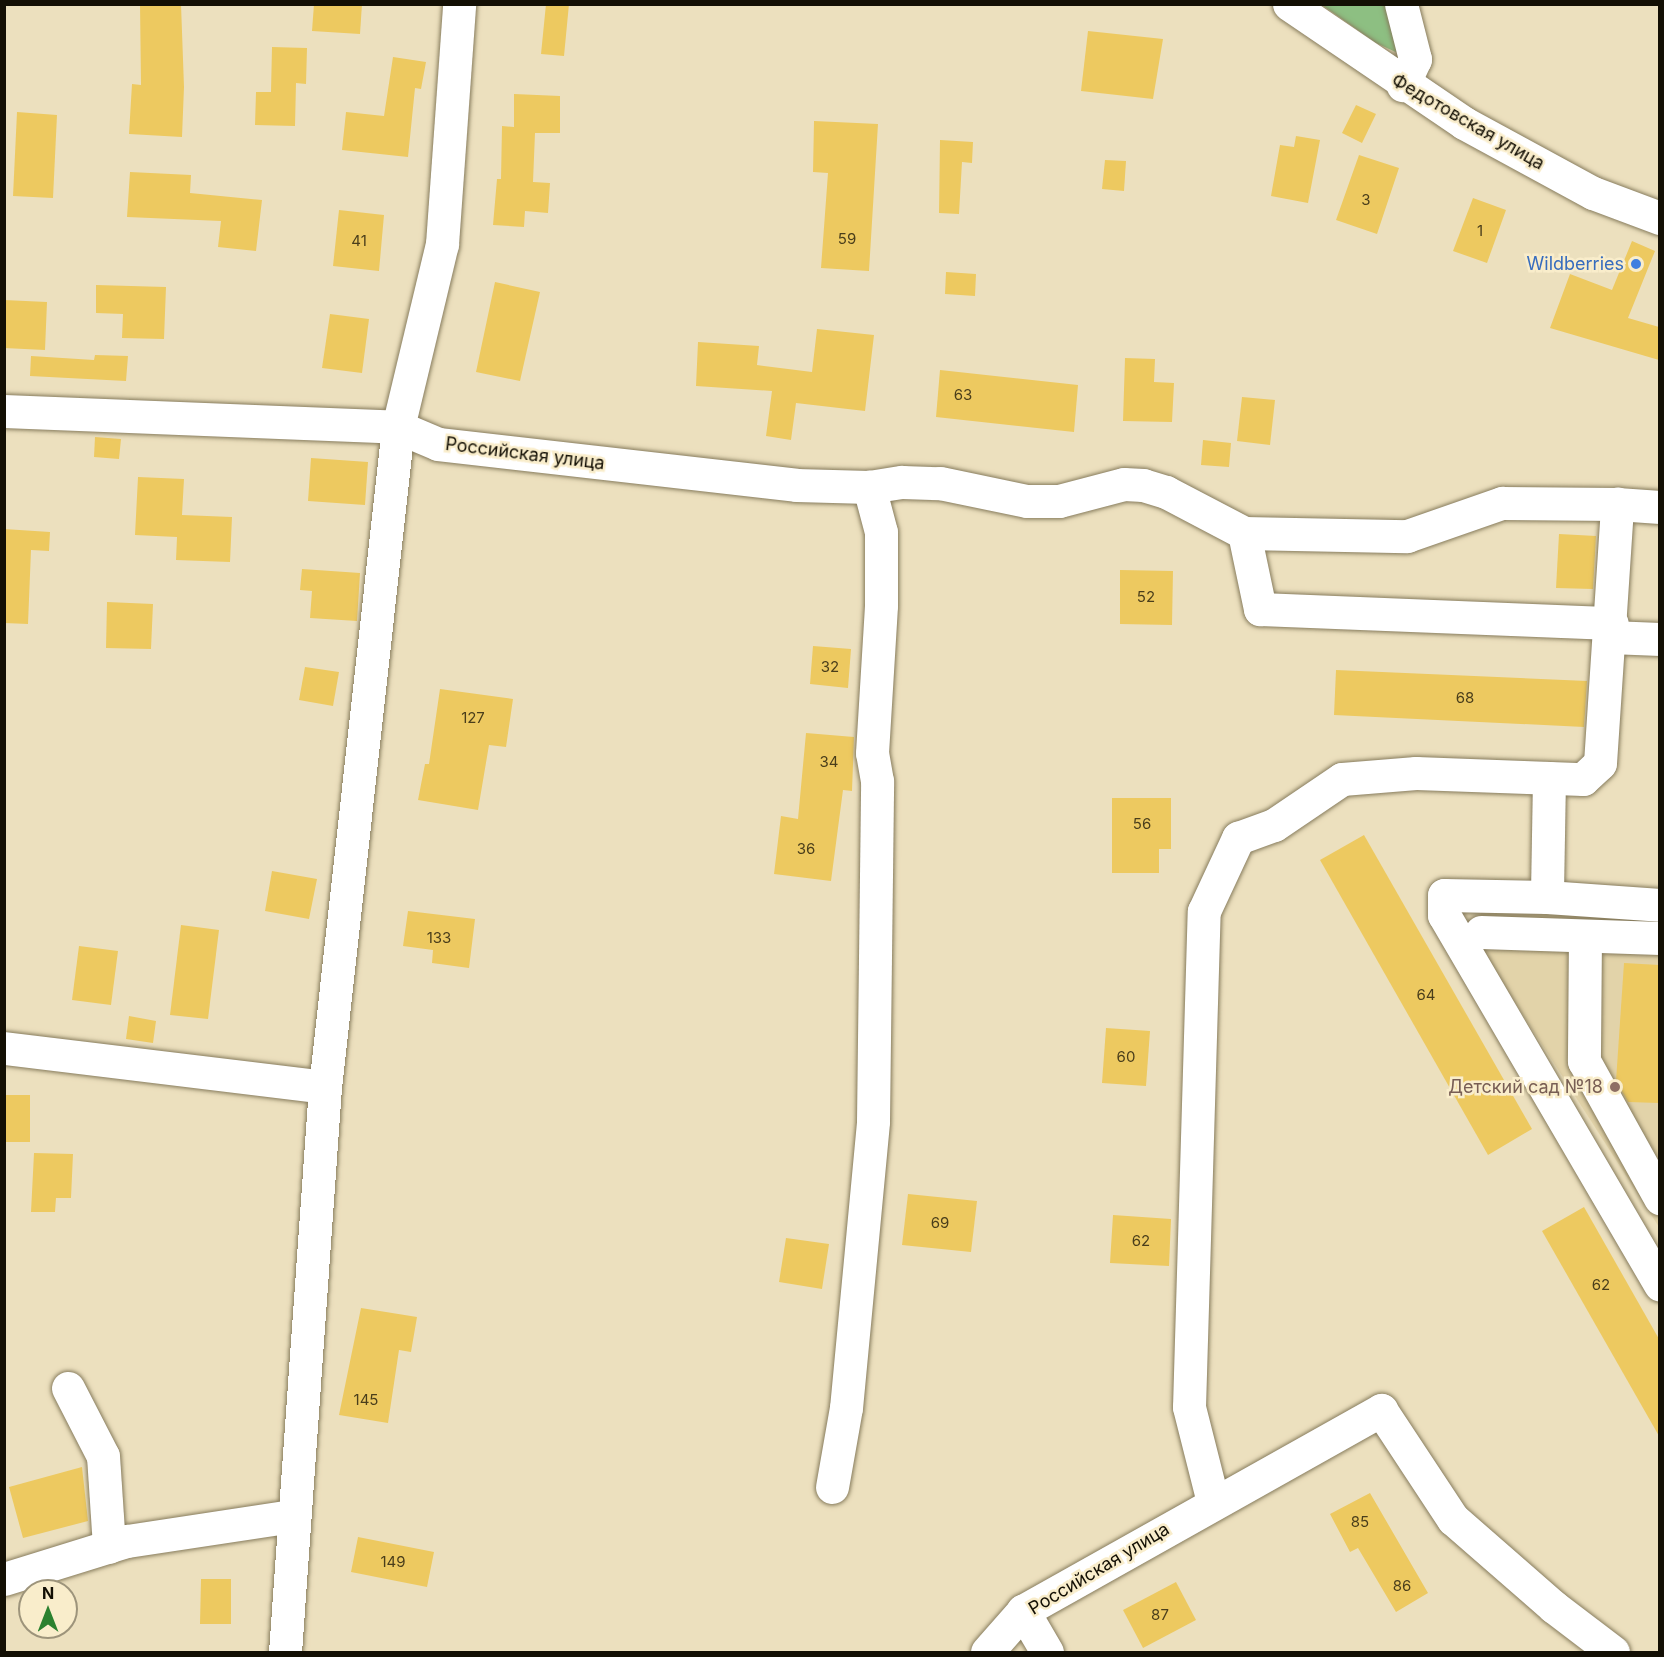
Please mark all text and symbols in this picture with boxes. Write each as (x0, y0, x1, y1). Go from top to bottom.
street label: Федотовская улица (1388, 69, 1548, 175)
house number: 3 (1361, 191, 1371, 209)
house number: 1 (1477, 222, 1483, 240)
house number: 59 (838, 230, 856, 248)
house number: 41 (351, 232, 367, 250)
place label: Wildberries (1527, 253, 1624, 275)
marker: Wildberries (1629, 257, 1643, 271)
house number: 63 (954, 386, 972, 404)
street label: Российская улица (444, 434, 606, 474)
house number: 52 (1137, 588, 1155, 606)
house number: 32 (821, 658, 839, 676)
house number: 68 (1456, 689, 1474, 707)
house number: 127 (461, 709, 485, 727)
house number: 34 (820, 753, 838, 771)
house number: 56 (1133, 815, 1151, 833)
house number: 36 (797, 840, 815, 858)
house number: 133 (427, 929, 451, 947)
house number: 64 (1417, 986, 1435, 1004)
house number: 60 (1117, 1048, 1135, 1066)
place label: Детский сад №18 (1448, 1076, 1603, 1098)
marker: Детский сад №18 (1608, 1080, 1622, 1094)
house number: 69 (931, 1214, 949, 1232)
house number: 62 (1132, 1232, 1150, 1250)
house number: 62 (1592, 1276, 1610, 1294)
house number: 145 (354, 1391, 378, 1409)
house number: 85 (1351, 1513, 1369, 1531)
street label: Российская улица (1025, 1518, 1173, 1620)
house number: 149 (380, 1553, 406, 1571)
house number: 86 (1393, 1577, 1411, 1595)
north arrow (18, 1579, 78, 1639)
text: N (42, 1583, 54, 1603)
house number: 87 (1151, 1606, 1169, 1624)

